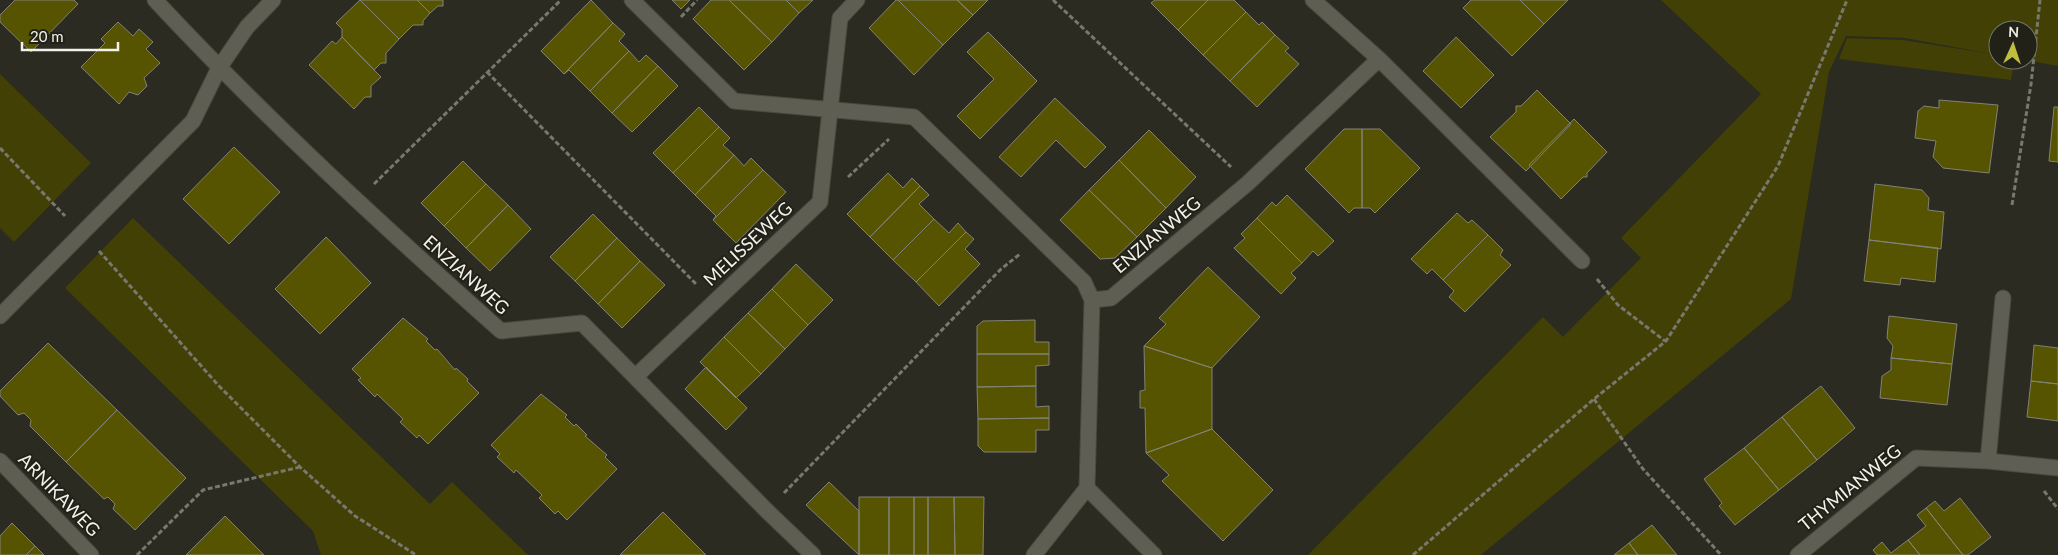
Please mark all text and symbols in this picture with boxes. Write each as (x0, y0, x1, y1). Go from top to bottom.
scale bar (22, 20, 119, 52)
north arrow (1988, 20, 2038, 70)
text: N (2008, 23, 2020, 40)
text: 20 m (30, 27, 64, 45)
street label: ENZIANWEG (1108, 191, 1205, 277)
street label: MELISSEWEG (698, 197, 796, 290)
street label: ENZIANWEG (419, 230, 514, 319)
street label: THYMIANWEG (1794, 439, 1905, 535)
street label: ARNIKAWEG (14, 448, 105, 541)

